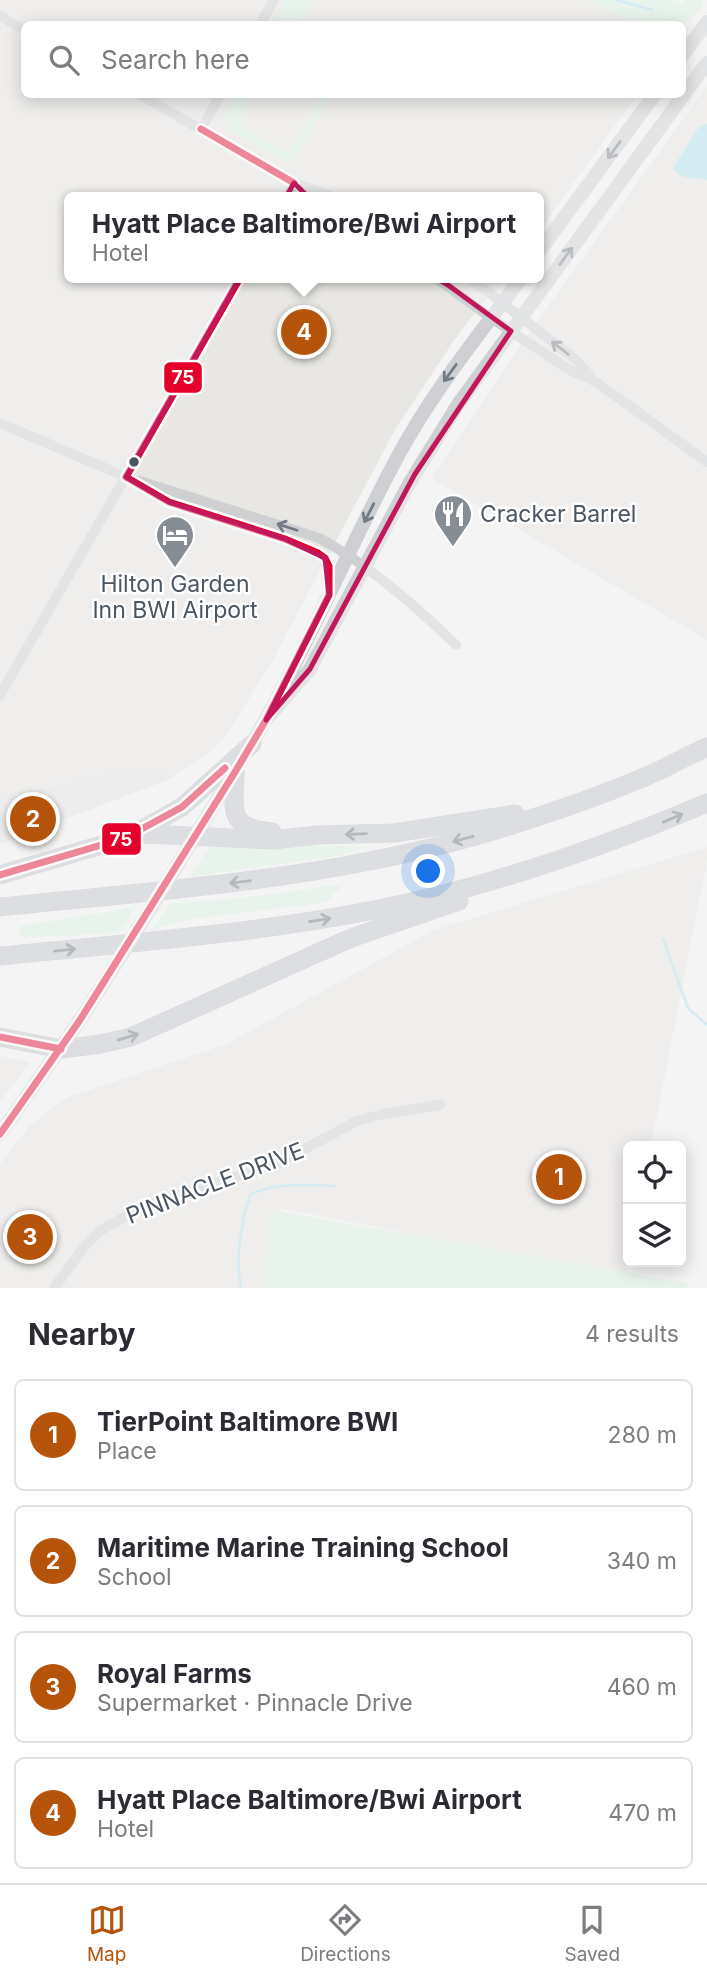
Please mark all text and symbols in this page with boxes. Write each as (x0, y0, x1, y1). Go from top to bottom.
search box (21, 21, 686, 98)
icon: search (45, 41, 83, 79)
text: Search here (101, 44, 250, 75)
one-way arrow (607, 140, 621, 159)
popup (64, 192, 544, 283)
text: Hyatt Place Baltimore/Bwi Airport (92, 208, 516, 239)
text: Hotel (92, 239, 149, 267)
one-way arrow (558, 247, 573, 266)
pin: 4 (281, 306, 327, 358)
one-way arrow (552, 340, 570, 355)
line badge: 75 (163, 361, 203, 394)
one-way arrow (443, 363, 458, 382)
text: 75 (171, 366, 195, 389)
unlabelled marker (127, 455, 141, 469)
restaurant icon: Cracker Barrel (432, 493, 474, 548)
place label: Cracker Barrel (480, 500, 636, 528)
one-way arrow (362, 502, 376, 523)
hotel icon: Hilton Garden Inn BWI Airport (154, 514, 196, 569)
one-way arrow (276, 519, 298, 532)
place label: Hilton Garden Inn BWI Airport (92, 570, 258, 624)
pin: 2 (10, 793, 56, 845)
one-way arrow (662, 810, 683, 823)
line badge: 75 (101, 822, 142, 856)
text: 75 (109, 828, 133, 851)
one-way arrow (345, 828, 368, 841)
one-way arrow (452, 833, 474, 846)
your location (411, 854, 445, 888)
one-way arrow (229, 876, 252, 889)
one-way arrow (308, 913, 331, 926)
one-way arrow (53, 943, 76, 956)
one-way arrow (117, 1030, 139, 1043)
street label: PINNACLE DRIVE (122, 1136, 308, 1230)
map controls (623, 1141, 686, 1267)
button: locate (623, 1141, 686, 1204)
pin: 1 (536, 1151, 582, 1203)
button: layers (623, 1204, 686, 1267)
pin: 3 (7, 1211, 53, 1263)
text: Nearby (28, 1316, 136, 1352)
text: 4 results (585, 1320, 679, 1348)
text: TierPoint Baltimore BWI (97, 1406, 398, 1437)
text: 1 (48, 1421, 58, 1449)
text: 280 m (608, 1421, 677, 1449)
text: Place (97, 1437, 157, 1465)
text: Maritime Marine Training School (97, 1532, 509, 1563)
text: 2 (46, 1547, 60, 1575)
text: 340 m (607, 1547, 677, 1575)
text: School (97, 1563, 172, 1591)
text: Royal Farms (97, 1658, 252, 1689)
text: 3 (46, 1673, 60, 1701)
text: 460 m (607, 1673, 677, 1701)
text: Supermarket · Pinnacle Drive (97, 1689, 413, 1717)
text: Hyatt Place Baltimore/Bwi Airport (97, 1784, 522, 1815)
text: 4 (45, 1799, 61, 1827)
text: 470 m (608, 1799, 677, 1827)
text: Hotel (97, 1815, 154, 1843)
tab: Map (87, 1901, 126, 1966)
tab: Directions (300, 1901, 391, 1966)
tab: Saved (564, 1901, 620, 1966)

